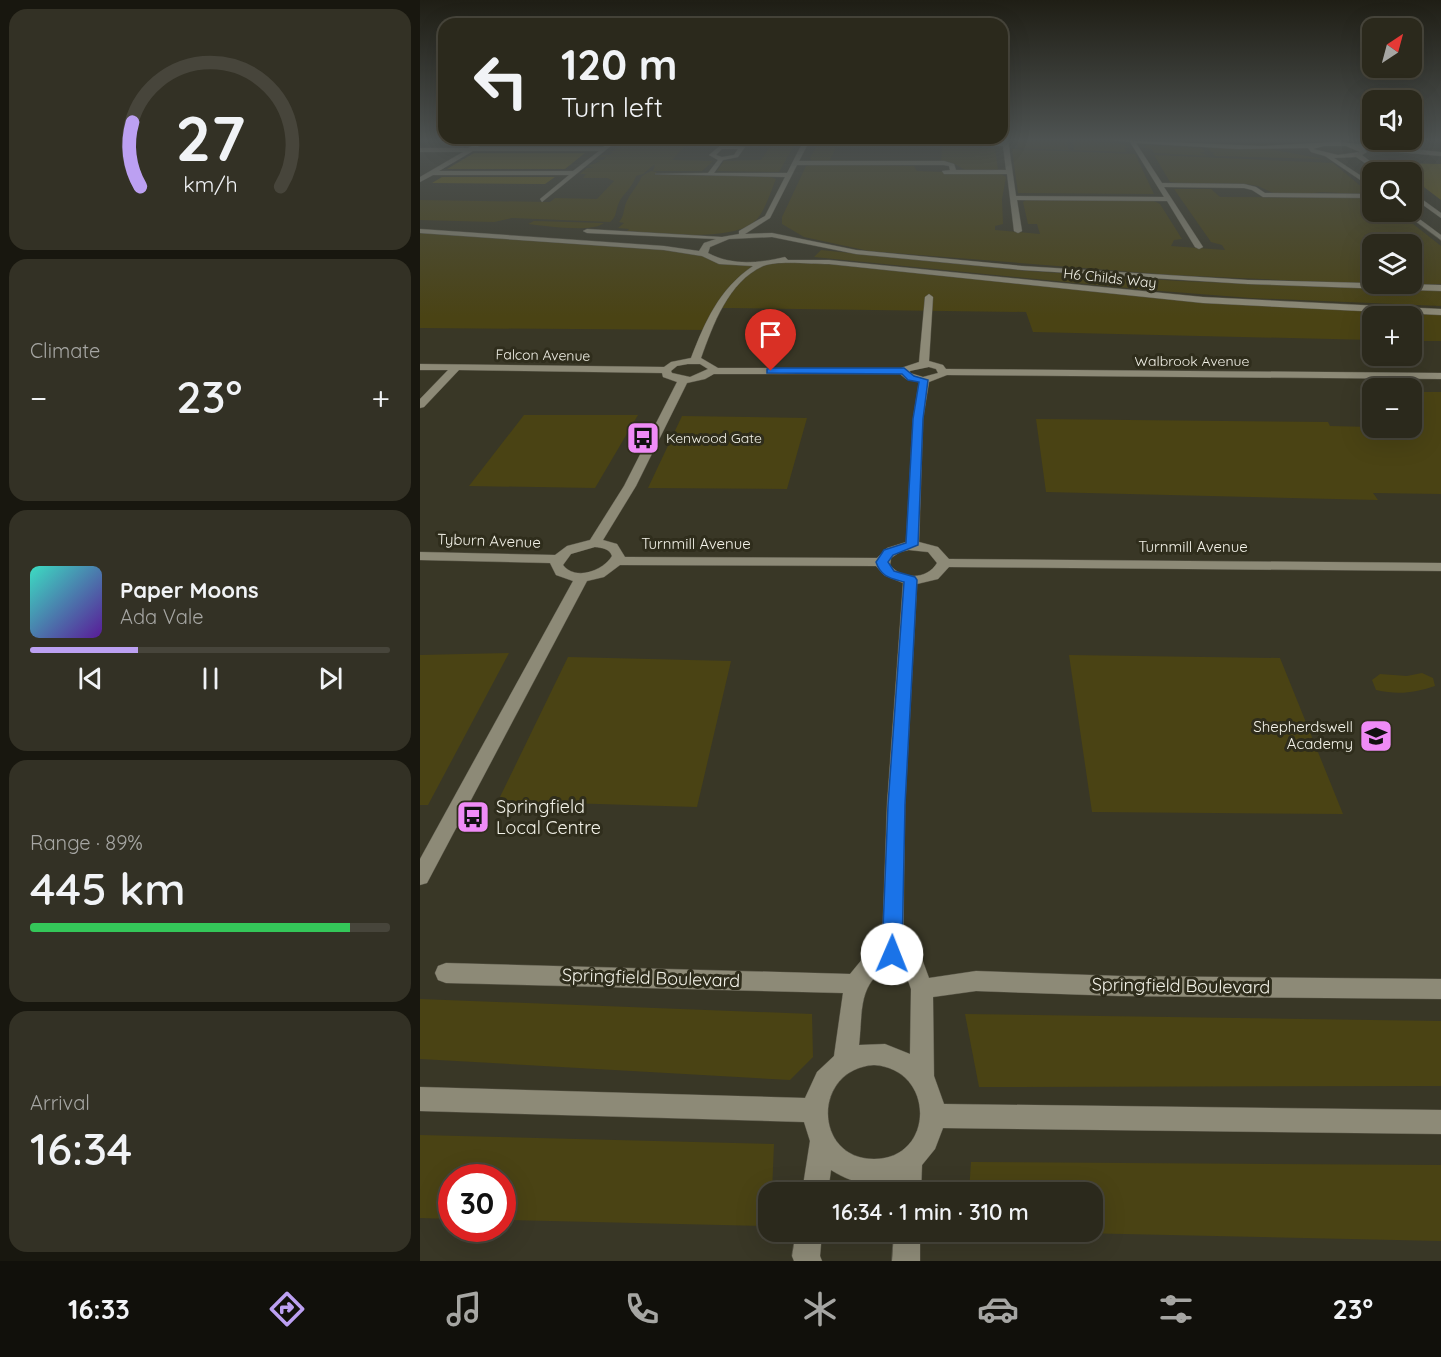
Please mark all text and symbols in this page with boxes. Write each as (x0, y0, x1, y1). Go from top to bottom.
north arrow (1362, 18, 1422, 78)
map controls (1362, 18, 1422, 438)
text: 120 m (561, 38, 678, 91)
icon: left (462, 42, 540, 120)
text: Turn left (561, 90, 663, 124)
button: sound (1362, 90, 1422, 150)
text: 27 (175, 99, 245, 177)
button: search (1362, 162, 1422, 222)
text: km/h (183, 171, 237, 197)
button: layers (1362, 234, 1422, 294)
street label: H6 Childs Way (1063, 264, 1157, 292)
button: + (1362, 306, 1422, 366)
pin (745, 309, 796, 371)
icon: arrive (754, 318, 787, 351)
text: Climate (30, 338, 100, 363)
street label: Falcon Avenue (495, 345, 591, 365)
street label: Walbrook Avenue (1135, 352, 1249, 370)
text: 23° (176, 368, 242, 424)
text: − (30, 377, 47, 418)
text: + (371, 377, 390, 418)
button: − (1362, 378, 1422, 438)
bus stop icon: Kenwood Gate (625, 420, 661, 456)
place label: Kenwood Gate (666, 429, 762, 447)
street label: Tyburn Avenue (437, 529, 541, 552)
street label: Turnmill Avenue (641, 534, 751, 553)
street label: Turnmill Avenue (1138, 537, 1248, 556)
text: Paper Moons (120, 576, 259, 604)
text: Ada Vale (120, 604, 204, 629)
icon: previous (74, 662, 107, 695)
icon: pause (194, 662, 227, 695)
icon: next (314, 662, 347, 695)
place label: Shepherdswell Academy (1253, 717, 1353, 753)
school or university icon: Shepherdswell Academy (1358, 718, 1394, 754)
place label: Springfield Local Centre (496, 795, 601, 839)
bus stop icon: Springfield Local Centre (455, 799, 491, 835)
text: Range · 89% (30, 830, 143, 855)
text: 445 km (30, 860, 186, 916)
position arrow (860, 922, 924, 986)
street label: Springfield Boulevard (561, 963, 741, 992)
street label: Springfield Boulevard (1092, 972, 1270, 999)
text: Arrival (30, 1090, 90, 1115)
text: 16:34 (30, 1120, 132, 1176)
speed limit sign: 30 (438, 1164, 516, 1242)
text: 16:34 · 1 min · 310 m (832, 1198, 1029, 1226)
icon: directions (266, 1288, 308, 1330)
icon: music (443, 1288, 485, 1330)
icon: phone (621, 1288, 663, 1330)
icon: climate (799, 1288, 841, 1330)
icon: car (977, 1288, 1019, 1330)
icon: filters (1155, 1288, 1197, 1330)
text: 16:33 (68, 1292, 130, 1326)
text: 23° (1333, 1292, 1373, 1326)

